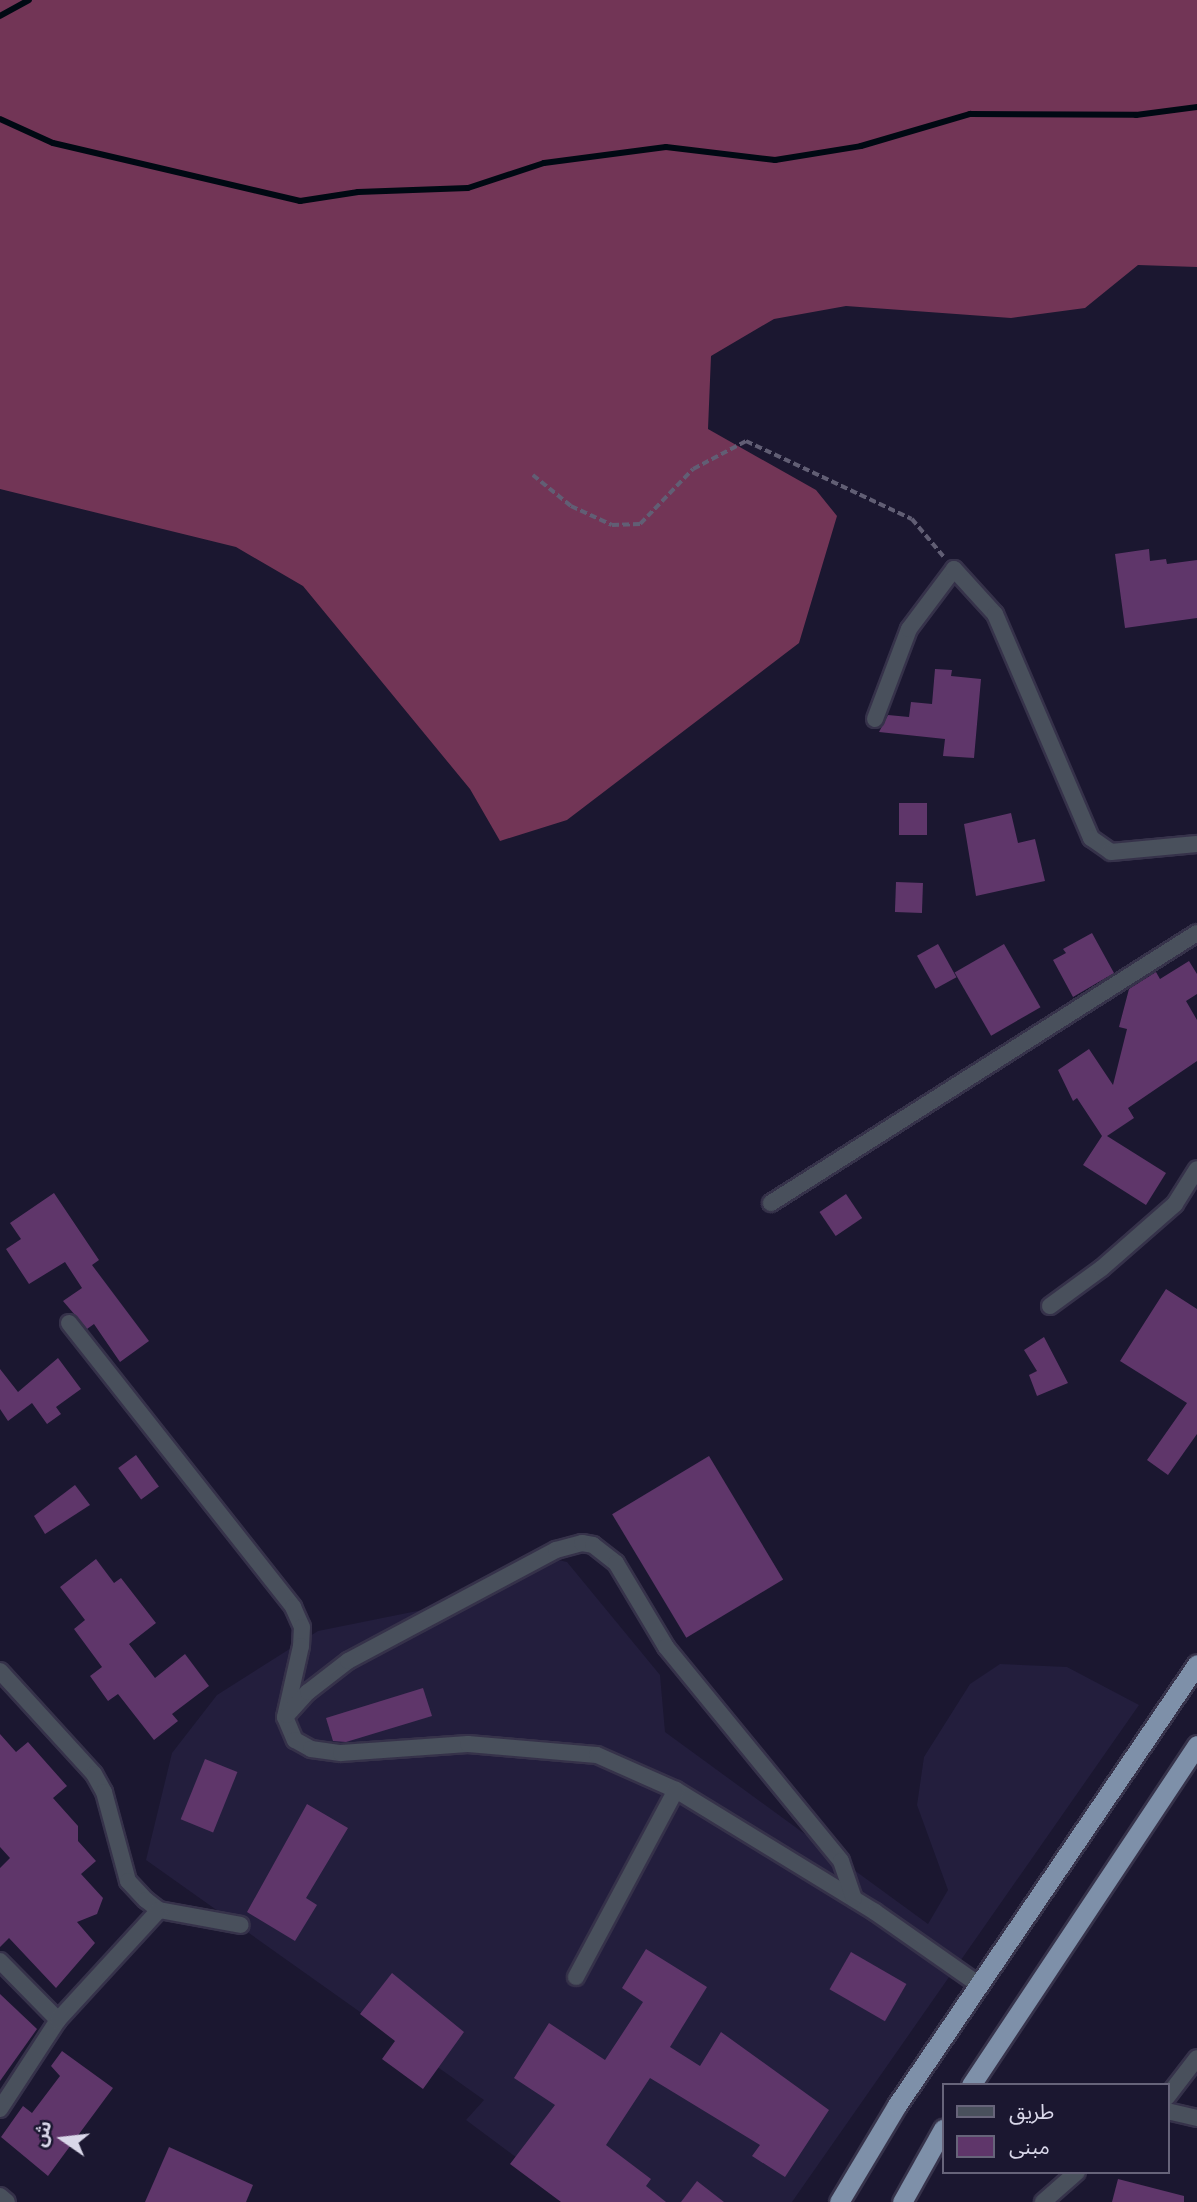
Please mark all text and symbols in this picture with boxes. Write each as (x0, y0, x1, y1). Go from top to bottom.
legend (942, 2083, 1169, 2174)
text: طريق (1009, 2097, 1054, 2126)
north arrow (28, 2104, 98, 2174)
text: ش (26, 2118, 58, 2150)
text: مبنى (1009, 2132, 1050, 2161)

